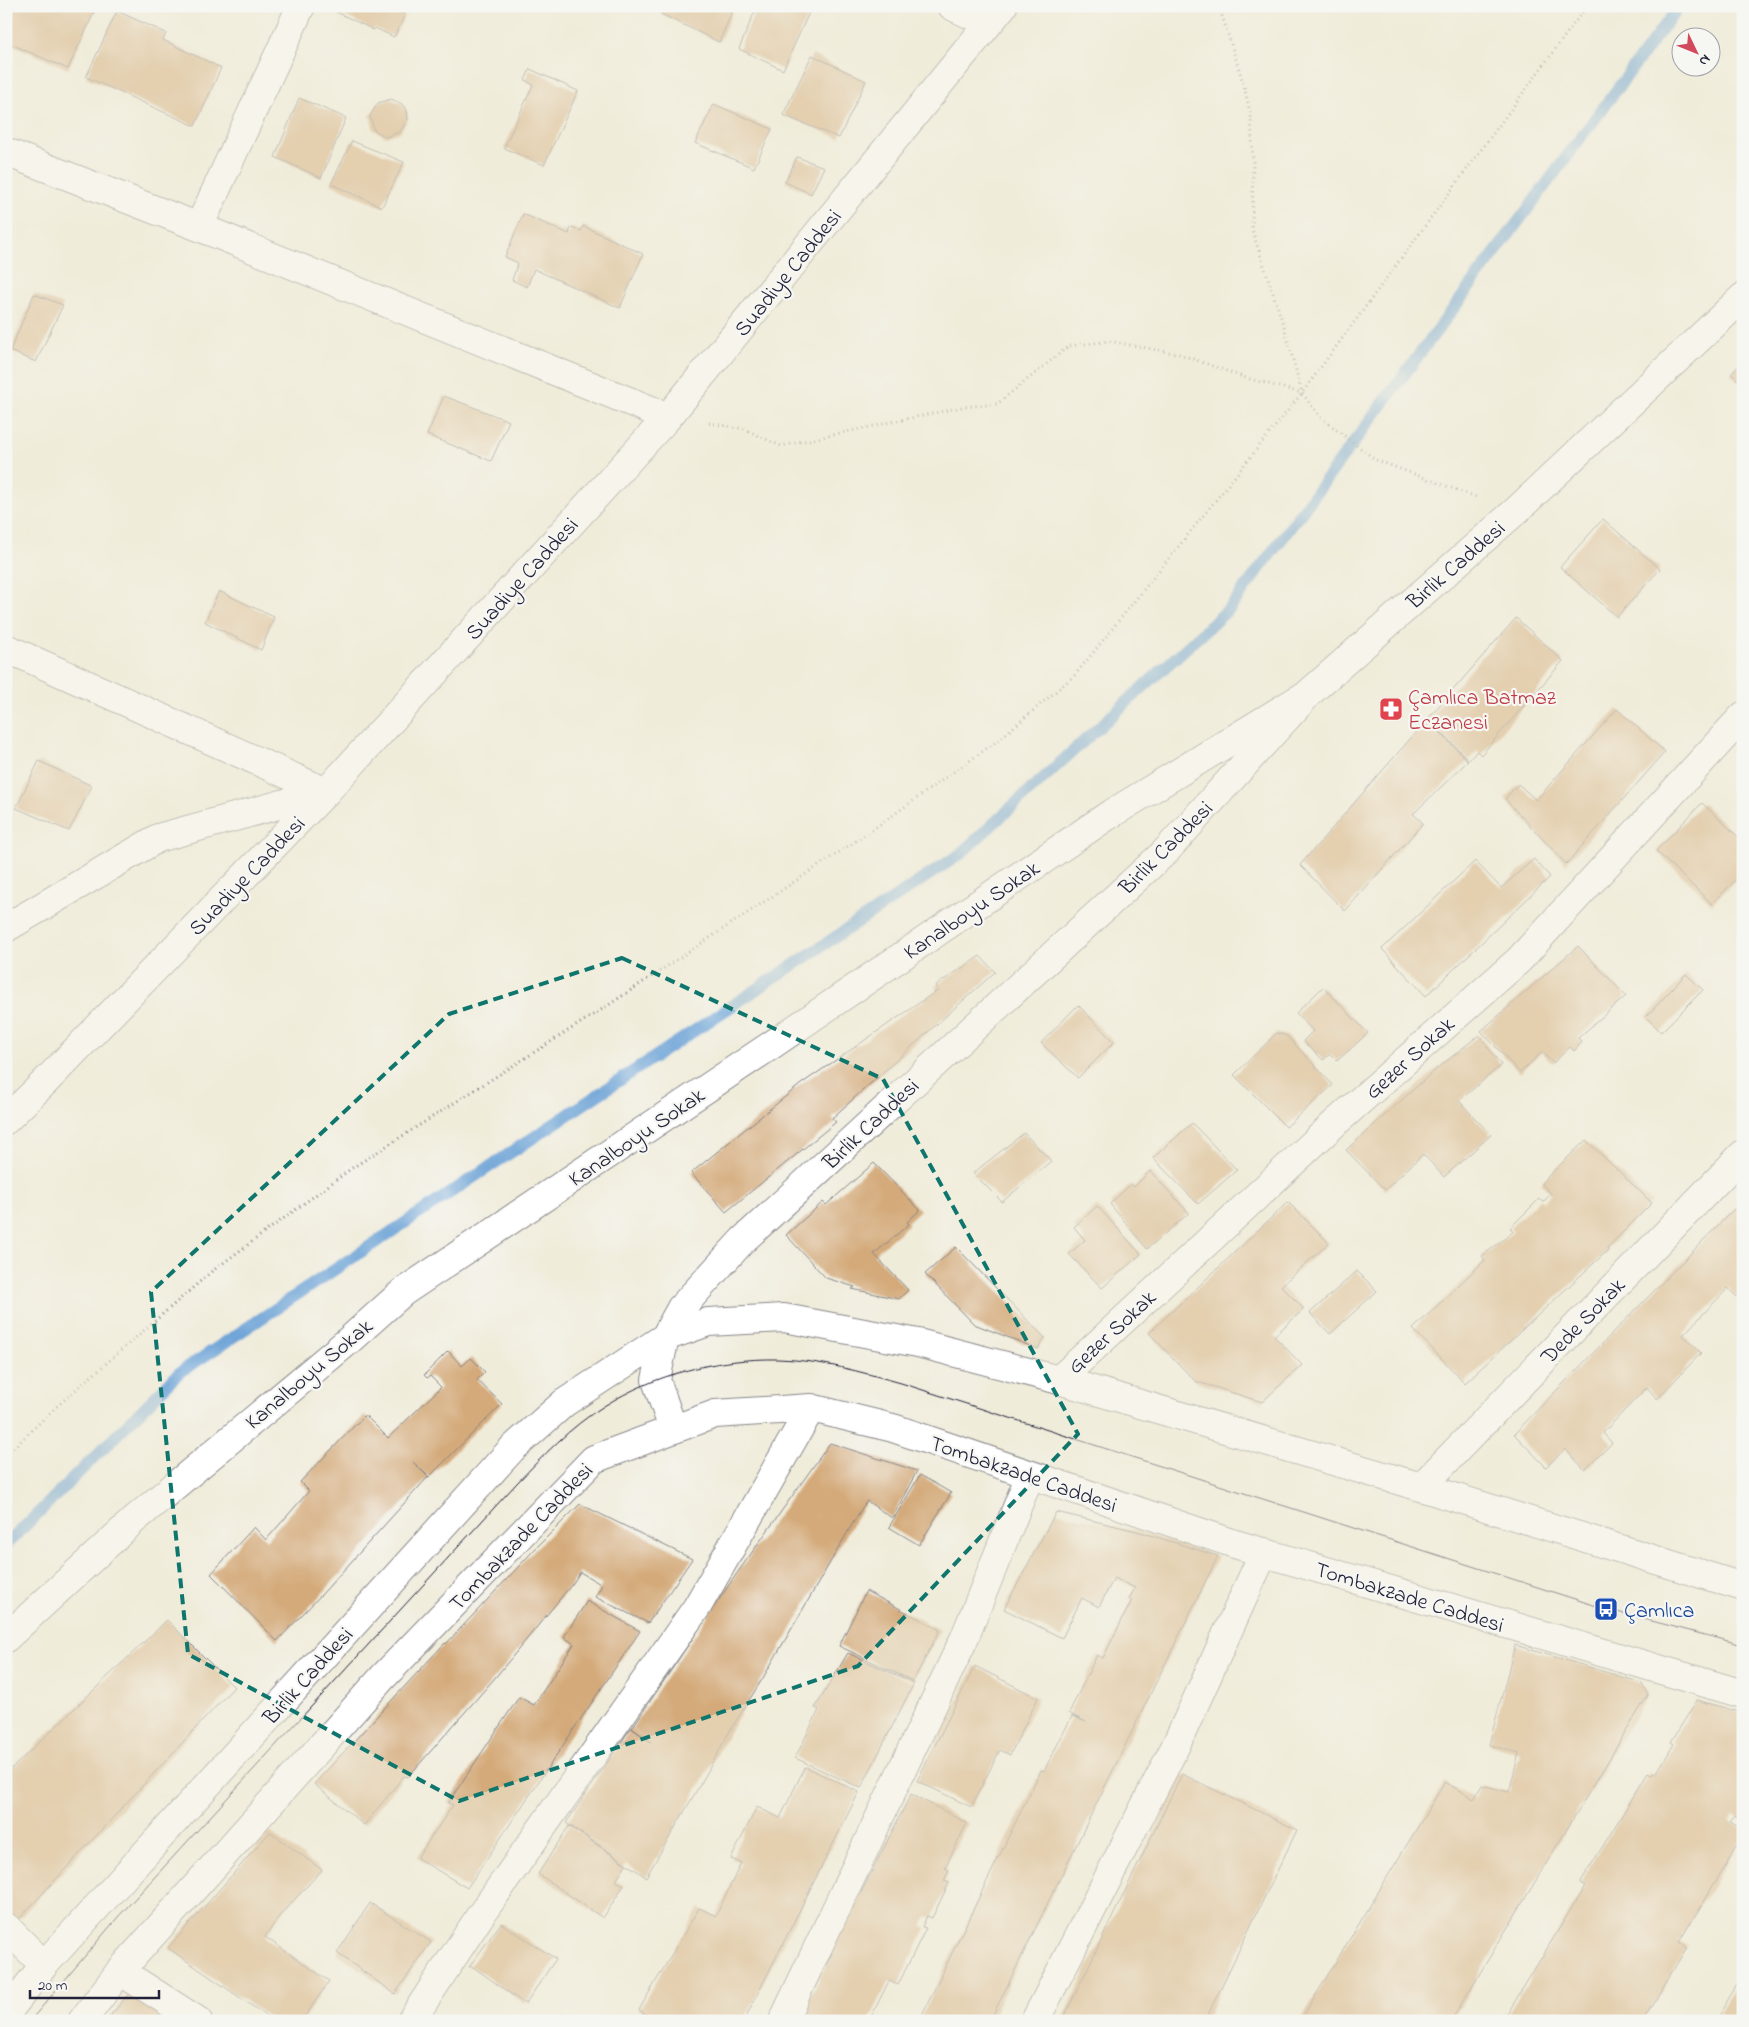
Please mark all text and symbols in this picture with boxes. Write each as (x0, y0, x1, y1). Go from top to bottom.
north arrow (1672, 28, 1722, 78)
text: N (1694, 49, 1715, 70)
street label: Suadiye Caddesi (728, 203, 852, 345)
street label: Suadiye Caddesi (459, 511, 588, 649)
street label: Birlik Caddesi (1400, 514, 1514, 619)
place label: Çamlıca Batmaz Eczanesi (1408, 683, 1557, 740)
pharmacy icon: Çamlıca Batmaz Eczanesi (1378, 696, 1404, 722)
street label: Birlik Caddesi (1112, 795, 1222, 904)
street label: Suadiye Caddesi (182, 810, 315, 945)
street label: Kanalboyu Sokak (898, 854, 1048, 970)
street label: Gezer Sokak (1359, 1010, 1463, 1108)
street label: Birlik Caddesi (816, 1072, 928, 1179)
street label: Kanalboyu Sokak (563, 1081, 713, 1197)
street label: Dede Sokak (1534, 1271, 1634, 1373)
street label: Gezer Sokak (1062, 1283, 1165, 1383)
street label: Kanalboyu Sokak (239, 1312, 382, 1439)
street label: Tombakzade Caddesi (925, 1429, 1121, 1523)
street label: Tombakzade Caddesi (443, 1457, 602, 1620)
street label: Tombakzade Caddesi (1311, 1555, 1507, 1643)
bus stop icon: Çamlıca (1593, 1596, 1619, 1622)
place label: Çamlıca (1624, 1596, 1694, 1628)
street label: Birlik Caddesi (256, 1621, 362, 1734)
scale bar (30, 1967, 159, 1999)
text: 20 m (38, 1975, 68, 1997)

